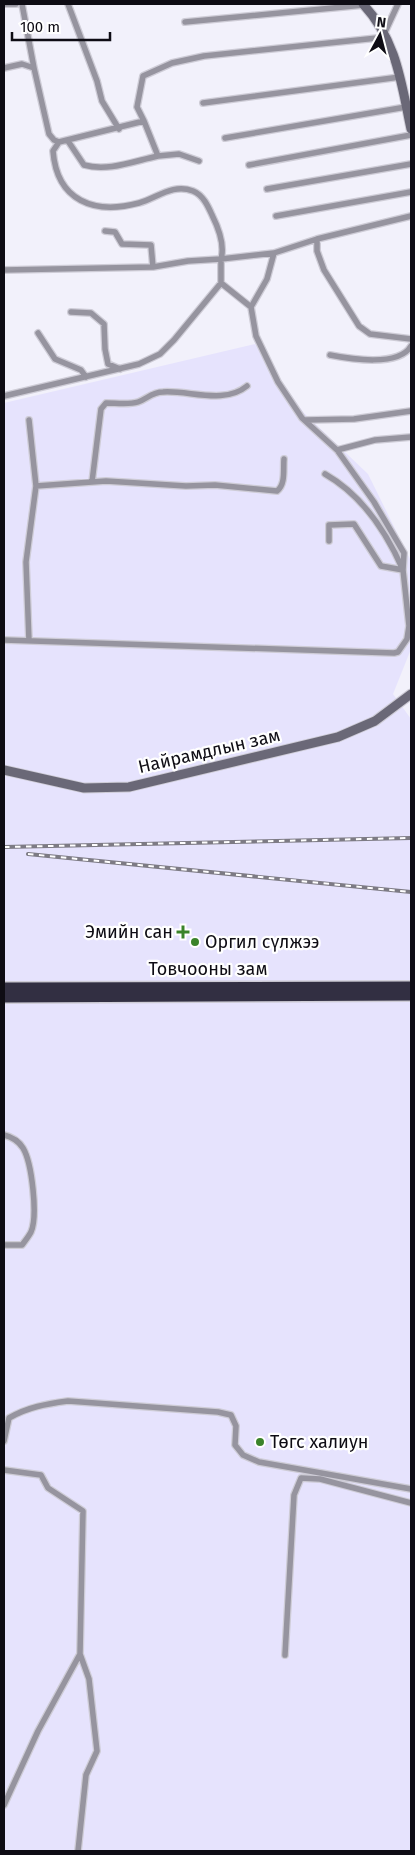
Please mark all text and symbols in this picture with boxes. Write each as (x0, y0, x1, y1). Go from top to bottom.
scale bar (12, 10, 110, 42)
north arrow (355, 10, 405, 60)
text: N (376, 14, 387, 32)
text: 100 m (20, 18, 60, 36)
street label: Найрамдлын зам (136, 724, 282, 778)
place label: Эмийн сан (85, 921, 173, 943)
marker: Эмийн сан (177, 926, 189, 938)
place label: Оргил сүлжээ (205, 931, 319, 953)
marker: Оргил сүлжээ (189, 936, 201, 948)
street label: Товчооны зам (149, 958, 267, 980)
place label: Төгс халиун (270, 1431, 368, 1453)
marker: Төгс халиун (254, 1436, 266, 1448)

